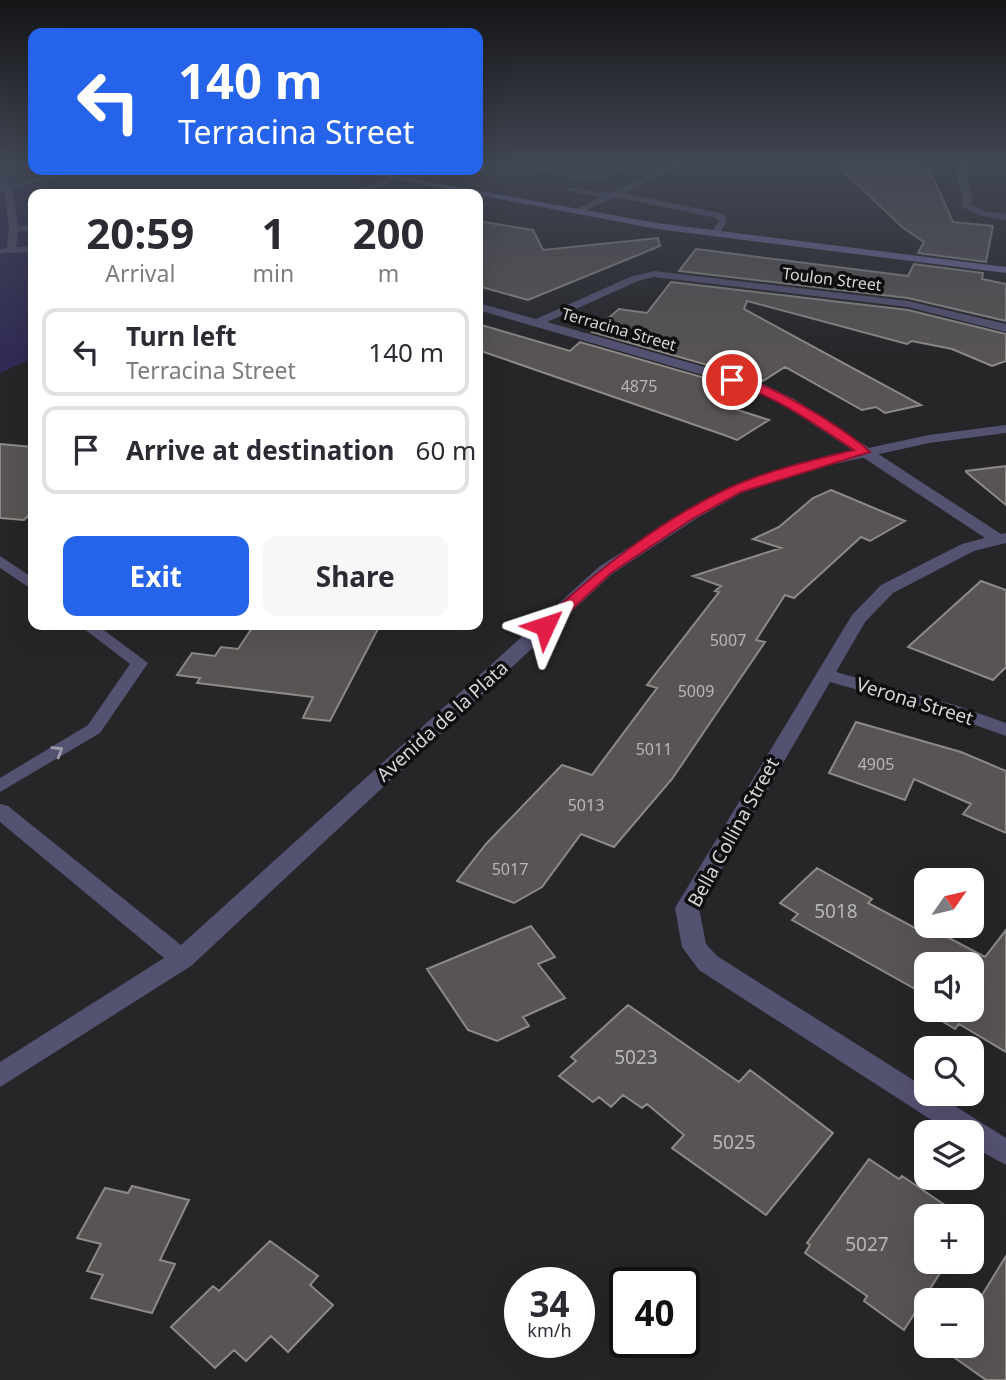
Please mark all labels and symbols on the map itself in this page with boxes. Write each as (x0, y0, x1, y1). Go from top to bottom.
street label: Toulon Street (781, 262, 883, 296)
street label: Terracina Street (559, 302, 679, 356)
pin (702, 350, 762, 410)
house number: 4875 (621, 375, 657, 397)
position arrow (508, 589, 582, 663)
house number: 5007 (710, 629, 746, 651)
street label: Avenida de la Plata (371, 655, 513, 787)
street label: Verona Street (853, 671, 977, 731)
house number: 5009 (678, 680, 714, 702)
house number: 5011 (636, 738, 672, 760)
one-way arrow (51, 746, 64, 759)
street label: Bella Collina Street (681, 753, 785, 911)
house number: 4905 (858, 753, 894, 775)
house number: 5013 (568, 794, 604, 816)
house number: 5017 (492, 858, 528, 880)
north arrow (914, 868, 984, 938)
house number: 5018 (814, 898, 858, 924)
house number: 5023 (614, 1044, 658, 1070)
house number: 5025 (712, 1129, 756, 1155)
house number: 5027 (845, 1231, 889, 1257)
speed limit sign: 40 (609, 1267, 700, 1358)

